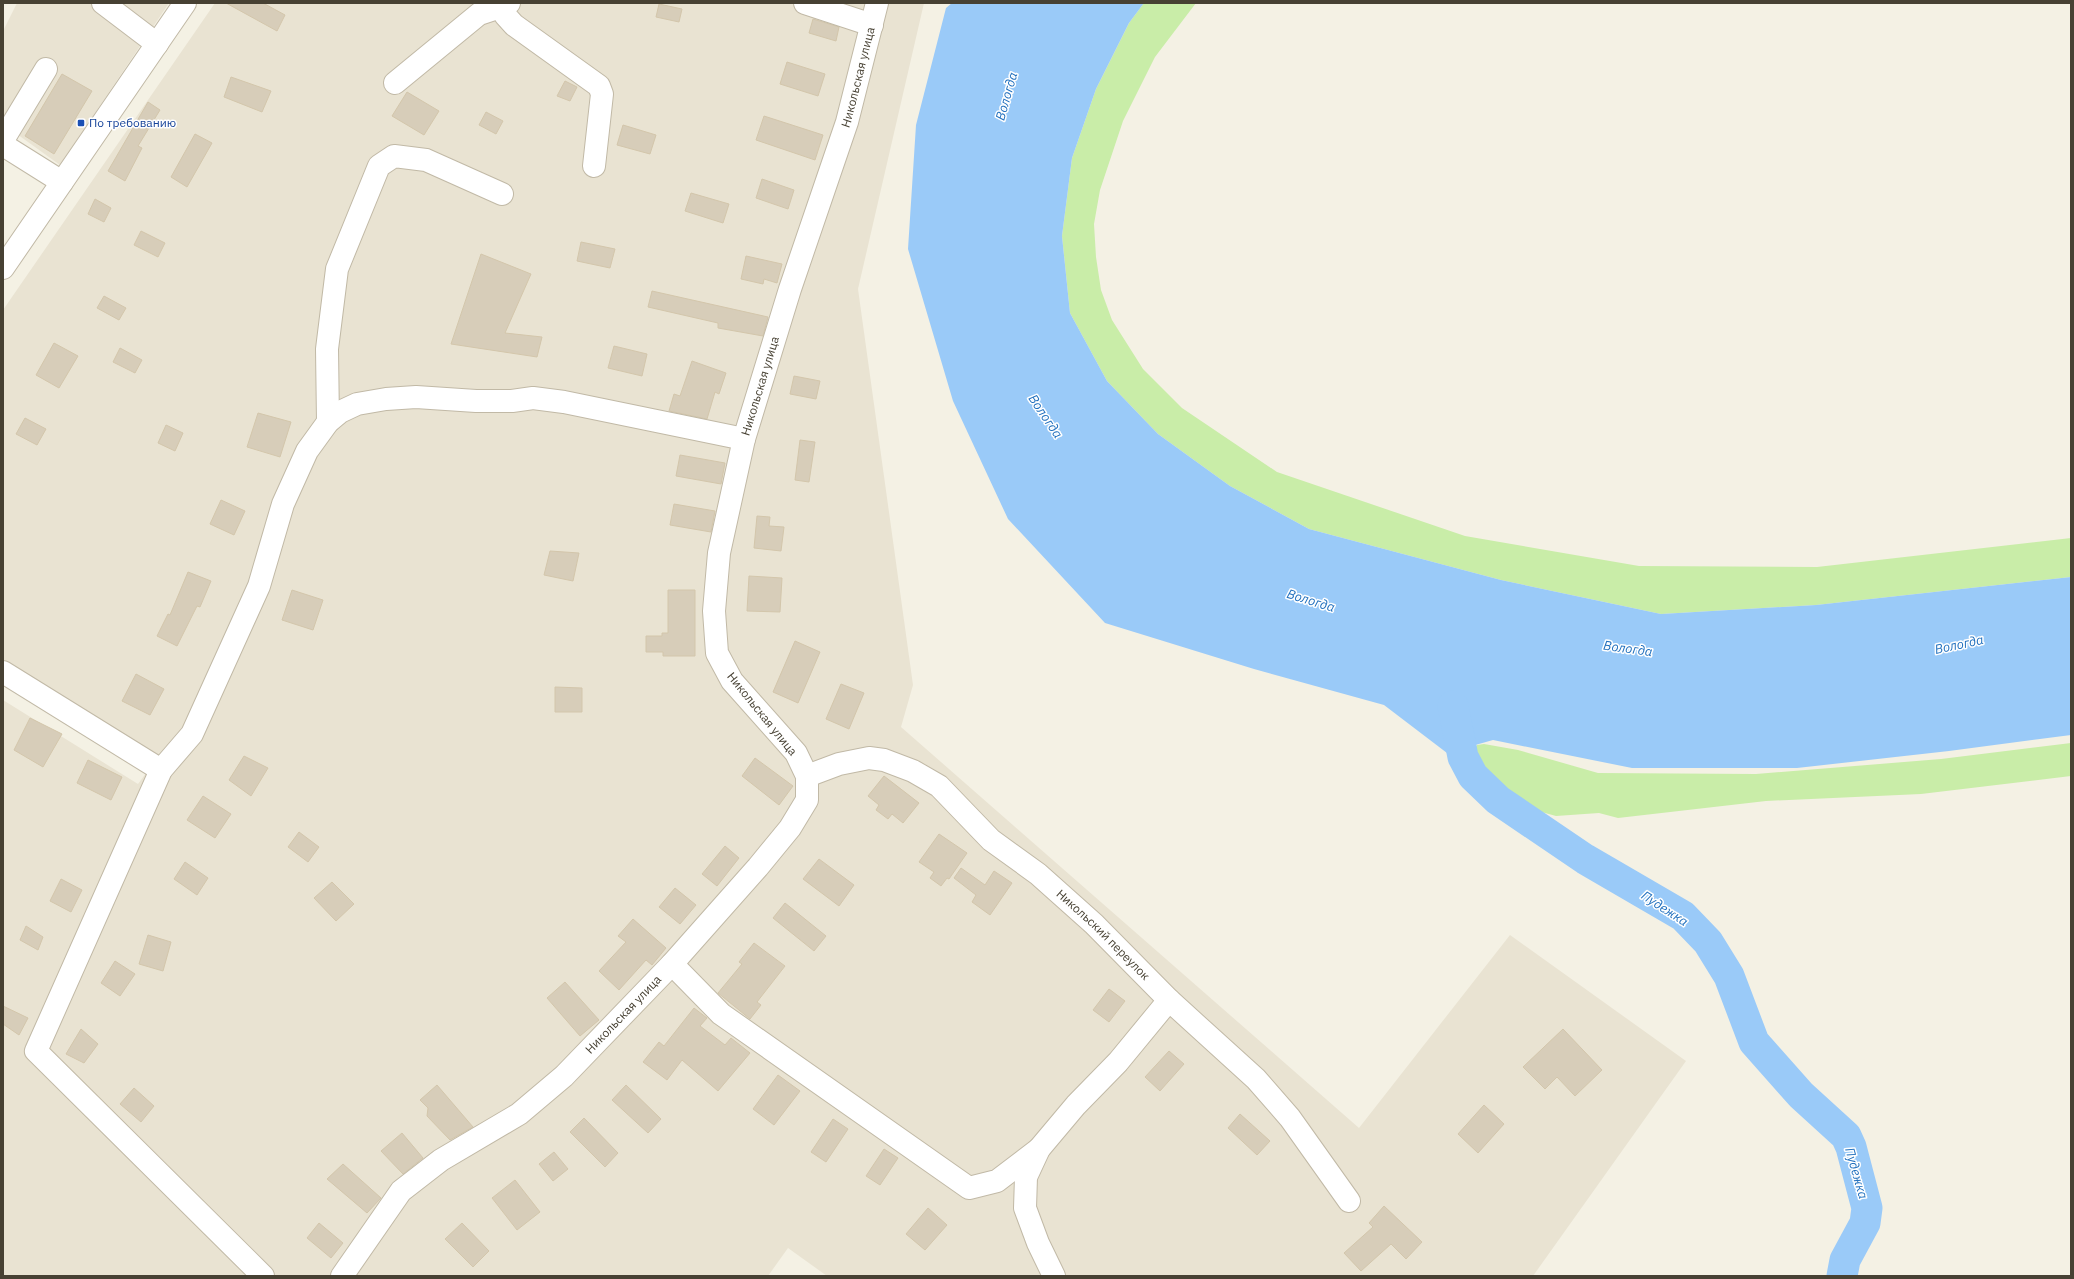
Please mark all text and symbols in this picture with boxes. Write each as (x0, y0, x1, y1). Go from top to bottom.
street label: Никольская улица (838, 25, 878, 129)
water label: Вологда (991, 70, 1021, 122)
place label: По требованию (89, 115, 176, 130)
marker: По требованию (76, 118, 86, 128)
street label: Никольская улица (737, 334, 782, 437)
water label: Вологда (1025, 391, 1066, 442)
water label: Вологда (1285, 585, 1337, 616)
water label: Вологда (1933, 631, 1985, 658)
water label: Вологда (1602, 637, 1654, 660)
street label: Никольская улица (724, 669, 801, 759)
street label: Никольский переулок (1053, 886, 1153, 983)
water label: Пудежка (1638, 887, 1691, 930)
street label: Никольская улица (582, 971, 665, 1056)
water label: Пудежка (1841, 1145, 1872, 1201)

